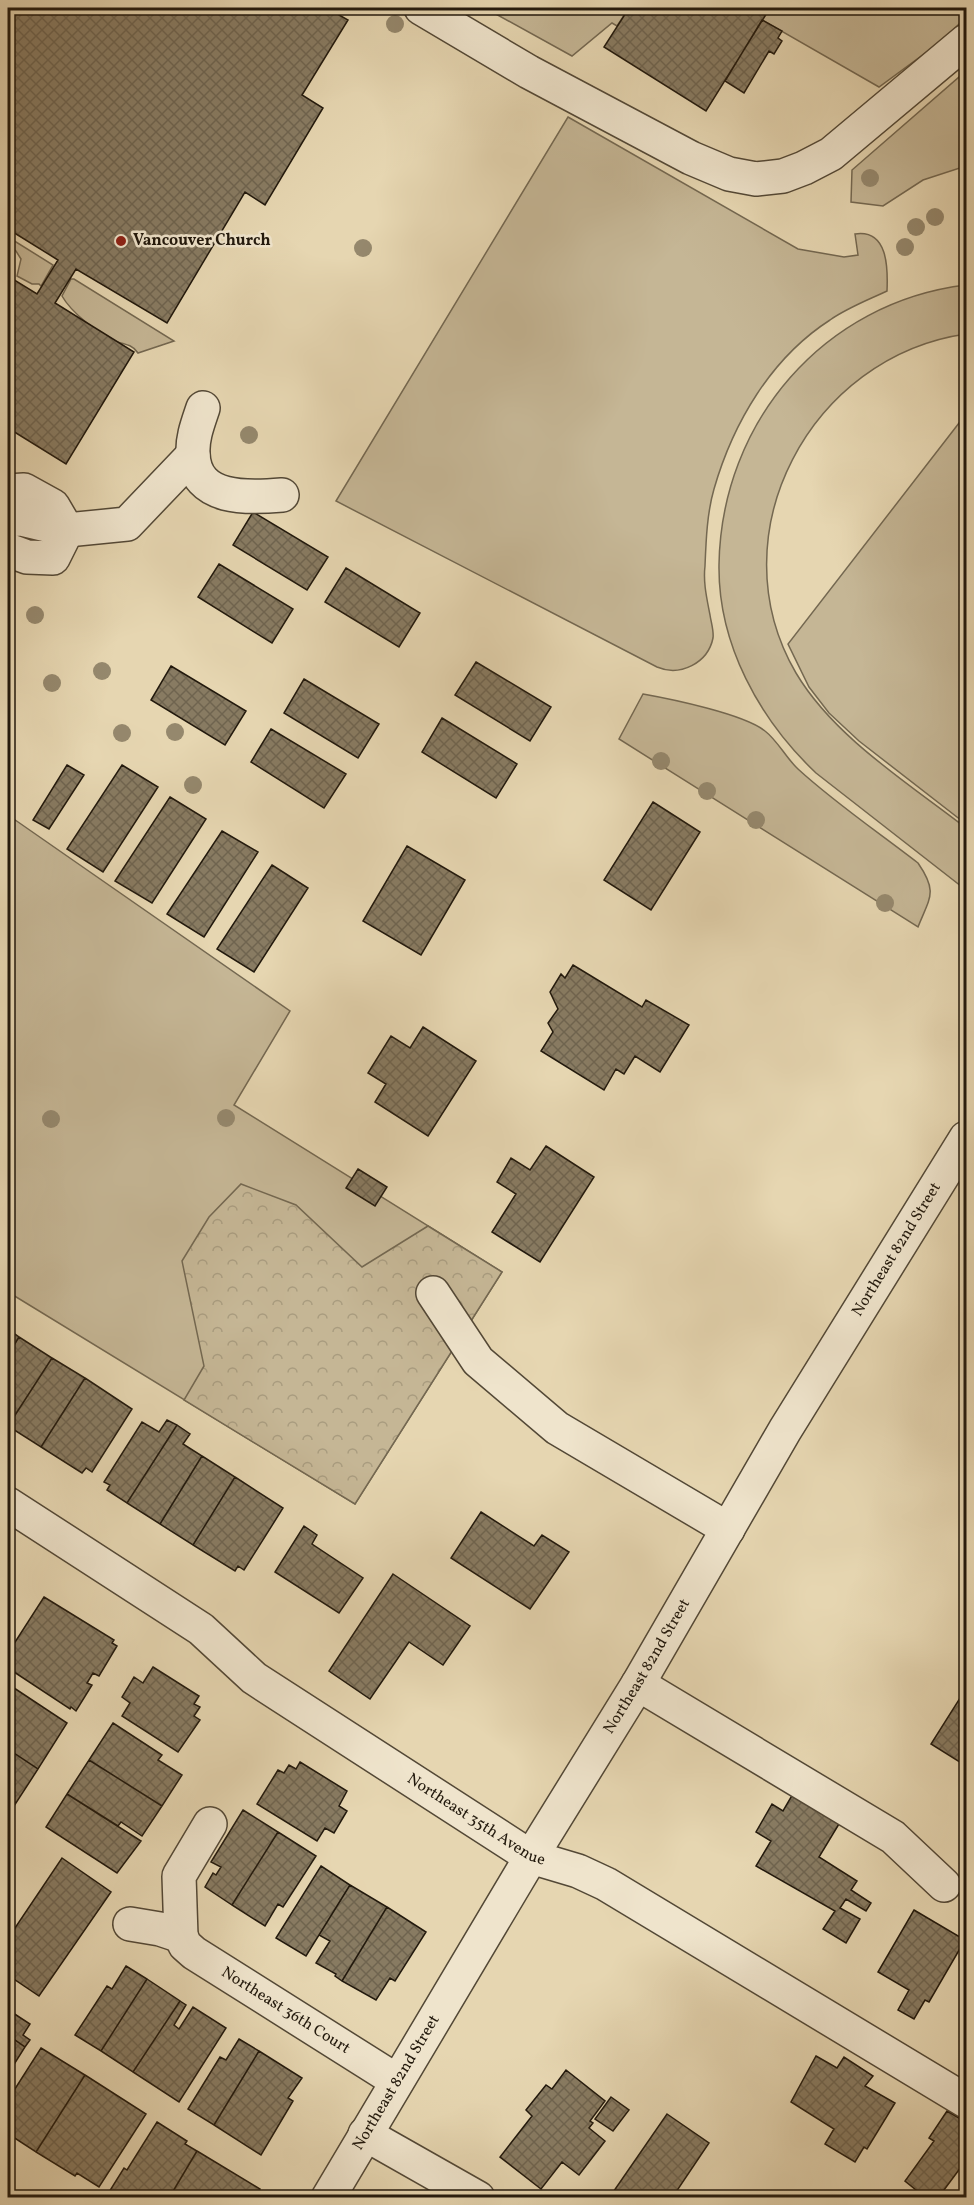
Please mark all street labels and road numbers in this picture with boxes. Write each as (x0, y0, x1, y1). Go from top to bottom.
street label: Northeast 82nd Street (847, 1178, 947, 1321)
street label: Northeast 82nd Street (599, 1594, 696, 1739)
street label: Northeast 35th Avenue (402, 1769, 548, 1872)
street label: Northeast 36th Court (217, 1962, 354, 2060)
street label: Northeast 82nd Street (348, 2011, 446, 2155)

